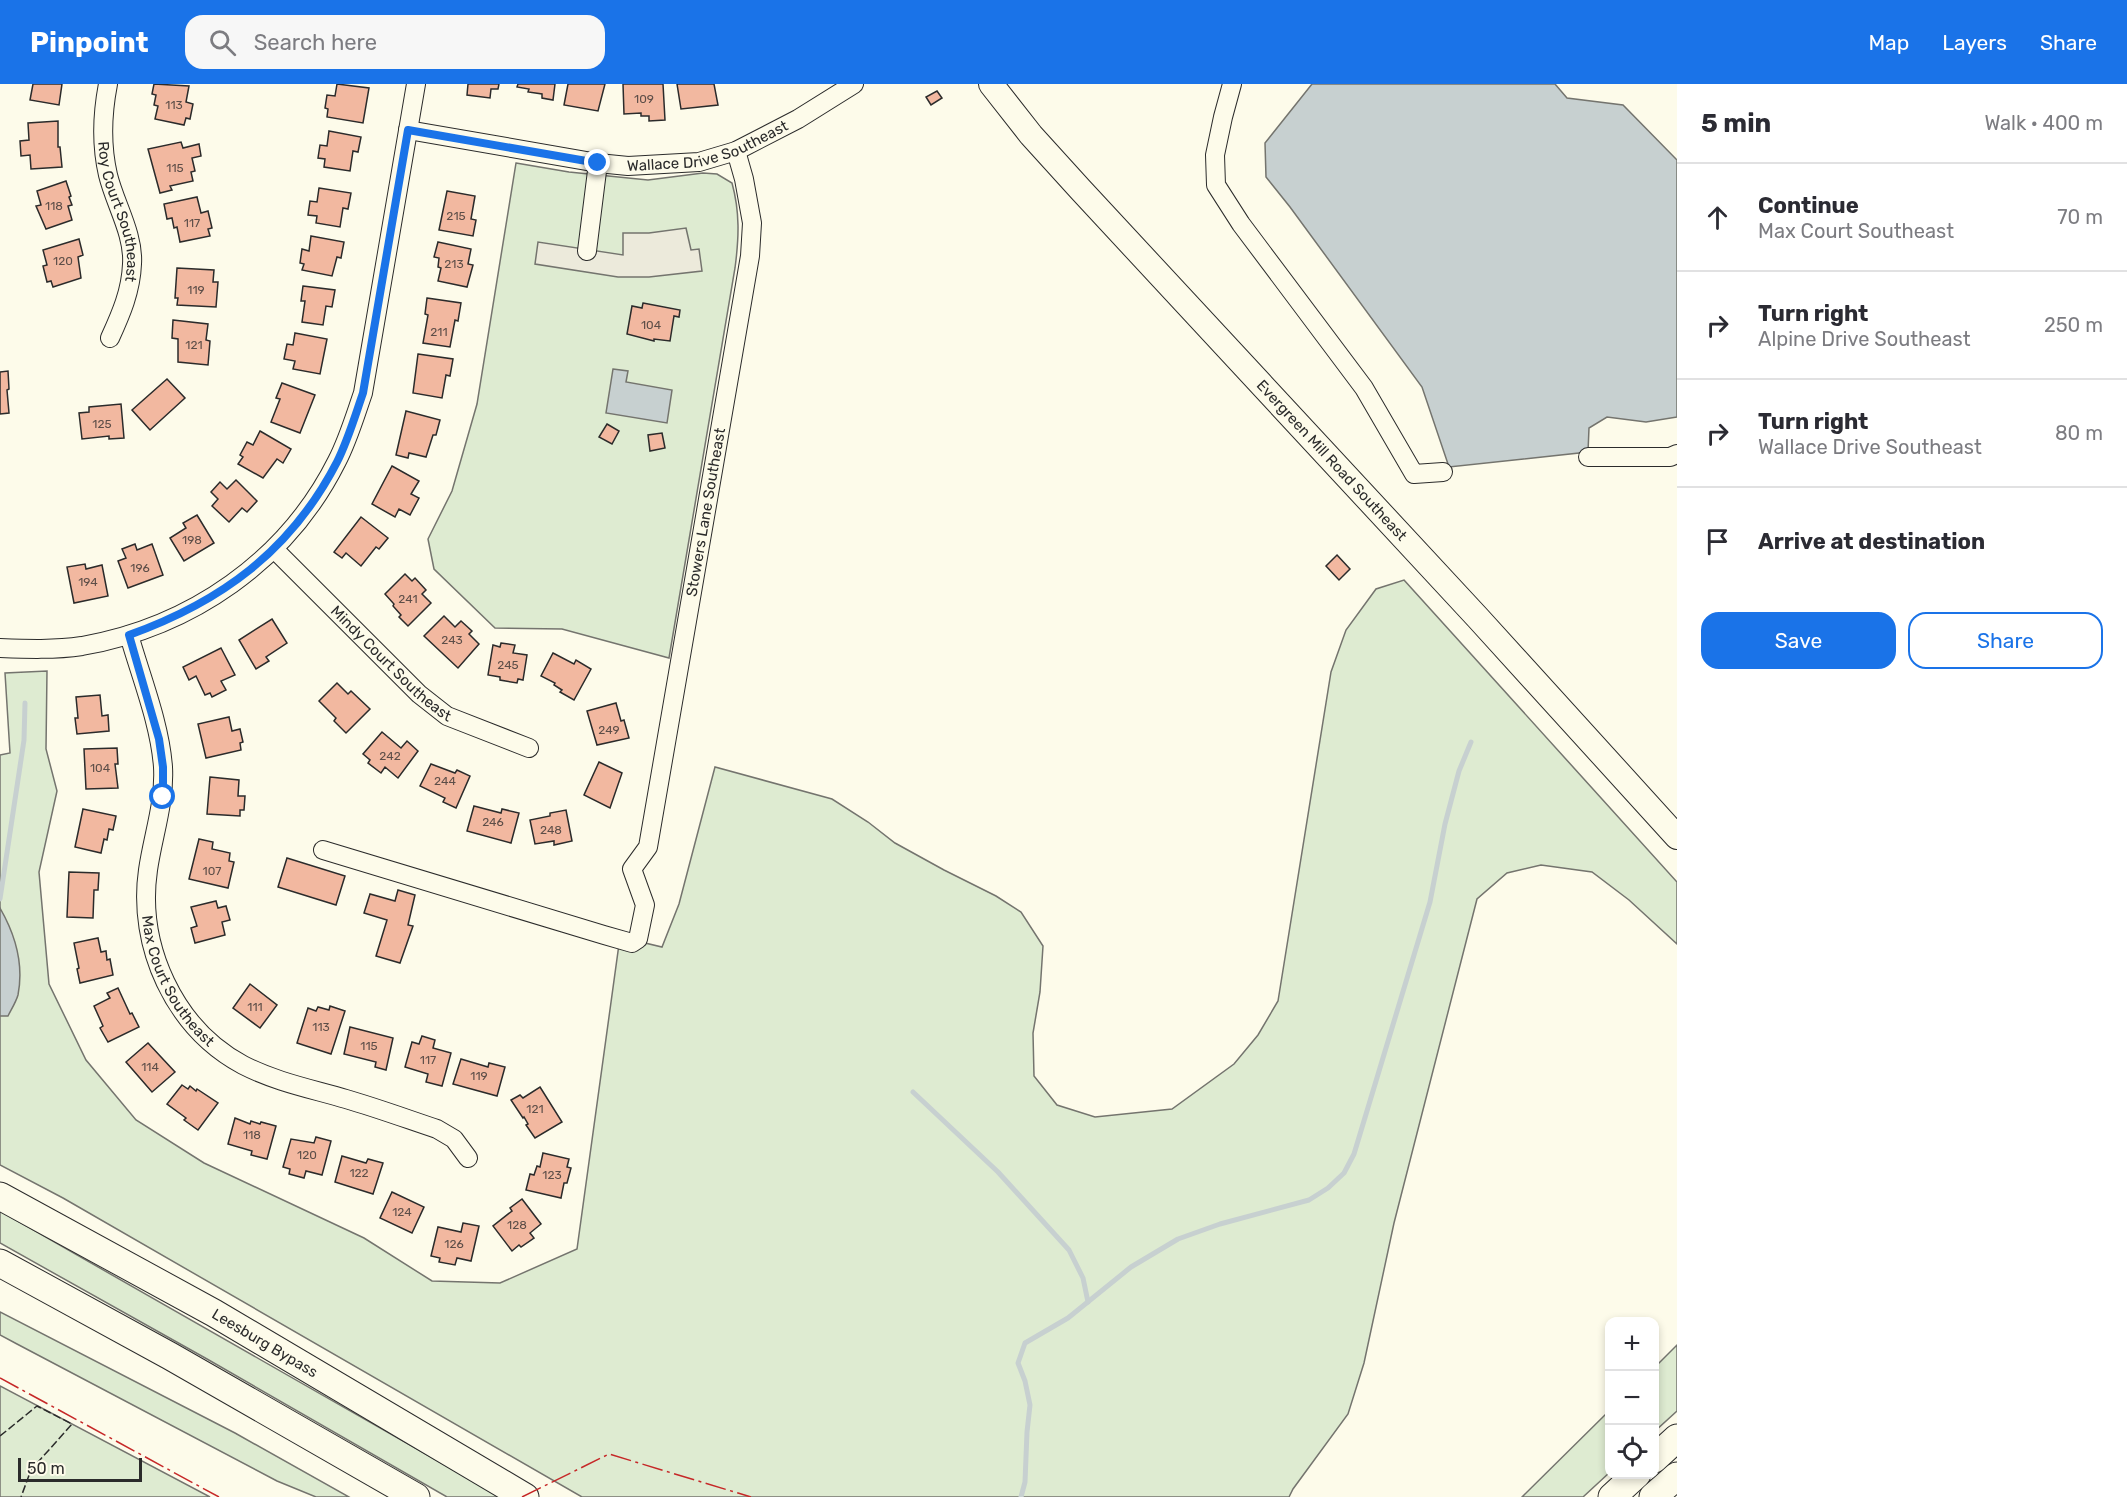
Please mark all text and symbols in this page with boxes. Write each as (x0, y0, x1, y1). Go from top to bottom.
search box (185, 15, 605, 69)
text: Pinpoint (30, 26, 149, 59)
icon: search (206, 26, 239, 59)
text: Search here (254, 29, 377, 56)
text: Map (1868, 30, 1909, 55)
text: Layers (1942, 30, 2007, 55)
text: Share (2040, 30, 2097, 55)
house number: 109 (634, 92, 654, 106)
house number: 113 (165, 98, 183, 112)
text: 5 min (1701, 108, 1771, 139)
text: Walk · 400 m (1984, 111, 2103, 135)
street label: Wallace Drive Southeast (627, 117, 791, 175)
street label: Roy Court Southeast (94, 141, 141, 283)
route end (584, 149, 610, 175)
house number: 115 (166, 161, 184, 175)
text: Continue (1758, 192, 1859, 219)
house number: 118 (45, 199, 63, 213)
icon: ahead (1701, 201, 1734, 234)
text: 70 m (2057, 205, 2103, 229)
house number: 215 (446, 209, 466, 223)
house number: 117 (184, 216, 200, 230)
text: Max Court Southeast (1758, 219, 1954, 243)
house number: 120 (53, 254, 73, 268)
house number: 213 (444, 257, 464, 271)
house number: 119 (187, 283, 205, 297)
text: Turn right (1758, 300, 1868, 327)
icon: right (1701, 309, 1734, 342)
text: 250 m (2044, 313, 2103, 337)
house number: 104 (641, 318, 662, 332)
house number: 211 (430, 325, 448, 339)
text: Alpine Drive Southeast (1758, 327, 1970, 351)
house number: 121 (185, 338, 203, 352)
street label: Evergreen Mill Road Southeast (1253, 376, 1411, 545)
text: Turn right (1758, 408, 1868, 435)
house number: 125 (92, 417, 112, 431)
icon: right (1701, 417, 1734, 450)
text: 80 m (2055, 421, 2103, 445)
street label: Stowers Lane Southeast (682, 426, 729, 598)
text: Wallace Drive Southeast (1758, 435, 1982, 459)
icon: arrive (1701, 525, 1734, 558)
text: Arrive at destination (1758, 528, 1985, 555)
house number: 198 (182, 533, 202, 547)
house number: 196 (130, 561, 150, 575)
house number: 194 (78, 575, 98, 589)
house number: 241 (398, 592, 418, 606)
street label: Mindy Court Southeast (327, 602, 454, 726)
button: Save (1701, 612, 1896, 669)
button: Share (1908, 612, 2103, 669)
house number: 243 (441, 633, 463, 647)
house number: 245 (497, 658, 519, 672)
house number: 249 (598, 723, 620, 737)
house number: 242 (379, 749, 401, 763)
house number: 104 (90, 761, 111, 775)
house number: 244 (434, 774, 456, 788)
route start (149, 783, 175, 809)
house number: 246 (482, 815, 504, 829)
house number: 248 (540, 823, 562, 837)
house number: 107 (203, 864, 221, 878)
street label: Max Court Southeast (138, 914, 218, 1050)
house number: 111 (247, 1000, 263, 1014)
house number: 113 (312, 1020, 330, 1034)
house number: 115 (360, 1039, 378, 1053)
house number: 117 (420, 1053, 436, 1067)
house number: 114 (141, 1060, 159, 1074)
house number: 119 (470, 1069, 488, 1083)
house number: 121 (526, 1102, 544, 1116)
house number: 118 (243, 1128, 261, 1142)
house number: 120 (297, 1148, 317, 1162)
house number: 122 (349, 1166, 369, 1180)
house number: 123 (542, 1168, 562, 1182)
house number: 124 (392, 1205, 412, 1219)
house number: 128 (507, 1218, 527, 1232)
house number: 126 (444, 1237, 464, 1251)
street label: Leesburg Bypass (209, 1305, 321, 1382)
map controls (1605, 1317, 1659, 1479)
button: + (1605, 1317, 1659, 1371)
button: − (1605, 1371, 1659, 1425)
button: locate (1605, 1425, 1659, 1479)
scale bar (18, 1455, 142, 1482)
text: 50 m (27, 1459, 65, 1478)

